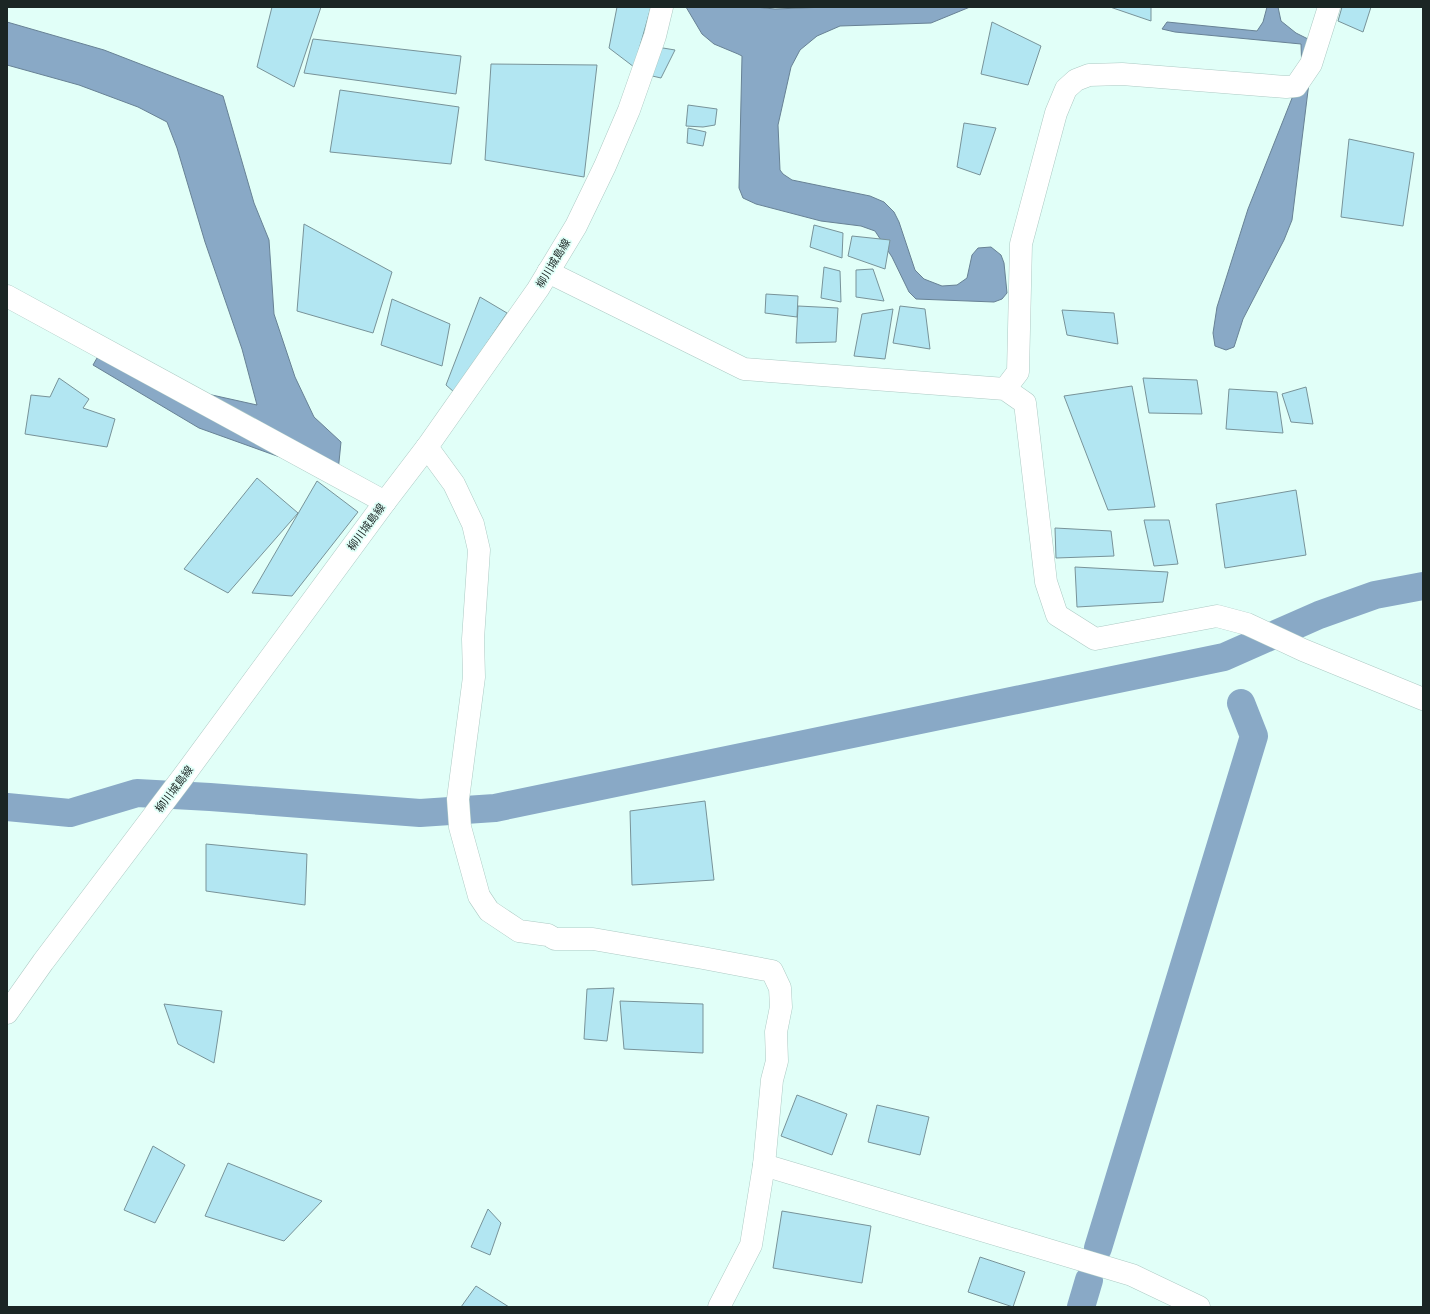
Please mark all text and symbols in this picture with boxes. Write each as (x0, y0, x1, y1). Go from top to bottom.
street label: 柳川城島線 (532, 235, 573, 290)
street label: 柳川城島線 (343, 500, 388, 553)
street label: 柳川城島線 (151, 762, 196, 815)

